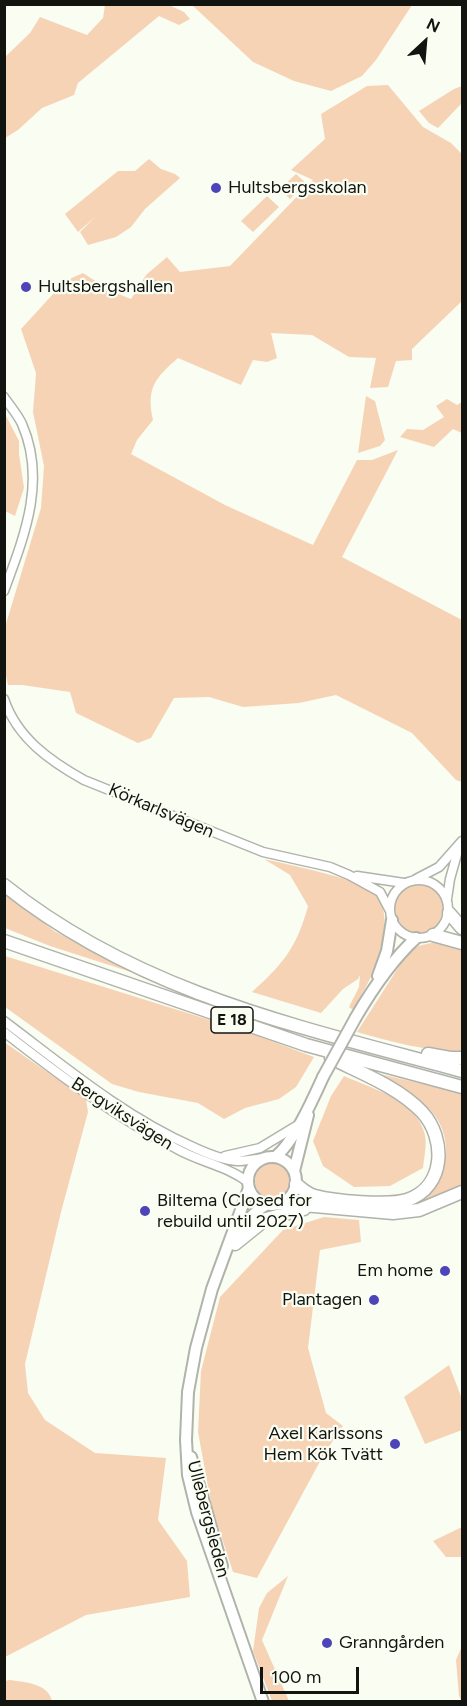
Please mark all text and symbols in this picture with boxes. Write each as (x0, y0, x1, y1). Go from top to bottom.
north arrow (395, 12, 455, 72)
text: N (423, 14, 443, 37)
place label: Hultsbergsskolan (228, 177, 367, 199)
marker: Hultsbergsskolan (209, 181, 223, 195)
place label: Hultsbergshallen (38, 276, 173, 298)
marker: Hultsbergshallen (19, 280, 33, 294)
street label: Körkarlsvägen (105, 779, 217, 843)
road number: E 18 (211, 1007, 253, 1033)
street label: Bergviksvägen (67, 1073, 177, 1155)
place label: Biltema (Closed for rebuild until 2027) (157, 1190, 312, 1232)
marker: Biltema (Closed for rebuild until 2027) (138, 1204, 152, 1218)
place label: Em home (357, 1260, 433, 1282)
marker: Em home (438, 1264, 452, 1278)
place label: Plantagen (282, 1289, 362, 1311)
marker: Plantagen (367, 1293, 381, 1307)
place label: Axel Karlssons Hem Kök Tvätt (264, 1423, 383, 1466)
marker: Axel Karlssons Hem Kök Tvätt (388, 1437, 402, 1451)
street label: Ullebergsleden (182, 1458, 234, 1580)
place label: Granngården (339, 1632, 444, 1654)
marker: Granngården (320, 1636, 334, 1650)
scale bar (263, 1655, 362, 1693)
text: 100 m (271, 1666, 321, 1688)

